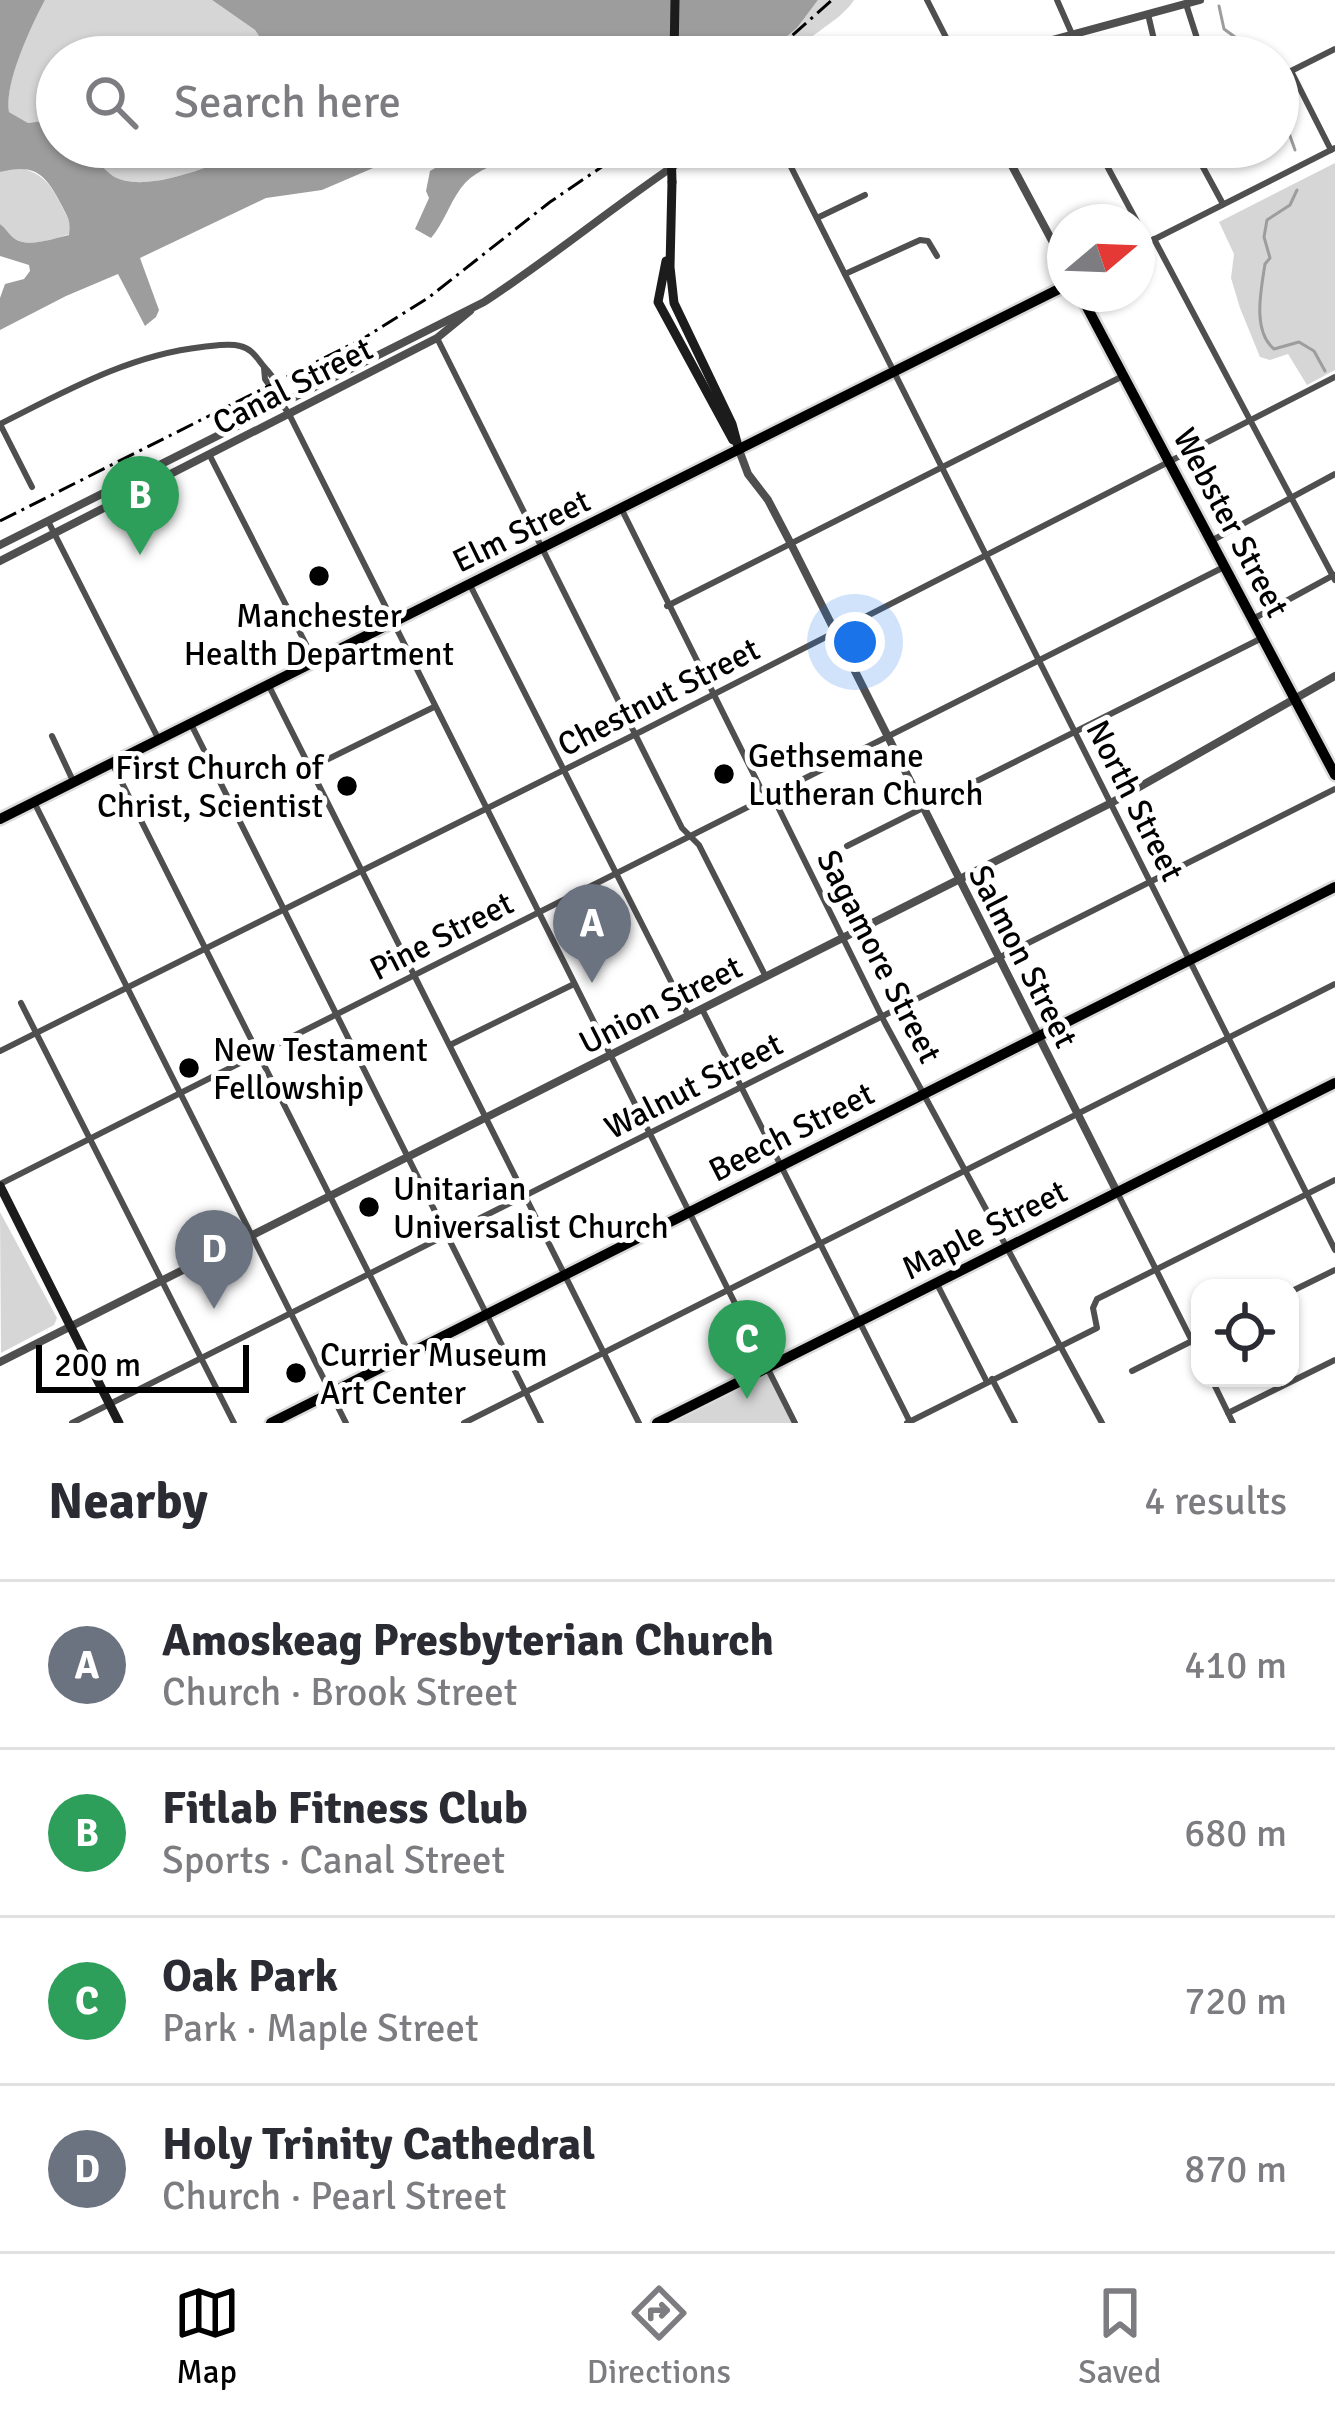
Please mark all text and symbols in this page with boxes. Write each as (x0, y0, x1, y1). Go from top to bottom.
search box (36, 36, 1299, 168)
icon: search (78, 69, 144, 135)
text: Search here (174, 75, 401, 130)
north arrow (1047, 204, 1155, 312)
street label: Canal Street (206, 329, 380, 444)
street label: Webster Street (1164, 421, 1298, 624)
pin: B (101, 456, 179, 555)
street label: Elm Street (446, 481, 597, 582)
marker: Manchester Health Department (306, 563, 332, 589)
place label: Manchester Health Department (184, 596, 454, 675)
your location (825, 612, 885, 672)
street label: Chestnut Street (551, 629, 767, 766)
street label: North Street (1077, 713, 1193, 888)
place label: Gethsemane Lutheran Church (748, 736, 983, 815)
place label: First Church of Christ, Scientist (97, 748, 325, 827)
marker: Gethsemane Lutheran Church (711, 761, 737, 787)
marker: First Church of Christ, Scientist (334, 773, 360, 799)
street label: Sagamore Street (807, 843, 950, 1070)
street label: Salmon Street (959, 859, 1086, 1055)
street label: Pine Street (363, 883, 520, 990)
pin: A (553, 884, 631, 983)
street label: Union Street (572, 947, 749, 1064)
street label: Walnut Street (598, 1024, 789, 1149)
place label: New Testament Fellowship (213, 1030, 428, 1109)
marker: New Testament Fellowship (176, 1055, 202, 1081)
street label: Beech Street (702, 1073, 881, 1191)
place label: Unitarian Universalist Church (393, 1169, 669, 1248)
street label: Maple Street (895, 1171, 1074, 1289)
marker: Unitarian Universalist Church (356, 1194, 382, 1220)
pin: D (175, 1210, 253, 1309)
map controls (1191, 1279, 1299, 1387)
button: locate (1191, 1279, 1299, 1387)
pin: C (708, 1300, 786, 1399)
place label: Currier Museum Art Center (320, 1335, 548, 1414)
scale bar (36, 1339, 249, 1392)
text: 200 m (54, 1345, 141, 1386)
marker: Currier Museum Art Center (283, 1360, 309, 1386)
text: Nearby (48, 1470, 208, 1533)
text: 4 results (1144, 1477, 1287, 1525)
text: Amoskeag Presbyterian Church (162, 1613, 774, 1668)
text: A (75, 1641, 99, 1689)
text: 410 m (1184, 1641, 1287, 1689)
text: Church · Brook Street (162, 1668, 517, 1716)
text: Fitlab Fitness Club (162, 1781, 528, 1836)
text: B (75, 1809, 99, 1857)
text: 680 m (1184, 1809, 1287, 1857)
text: Sports · Canal Street (162, 1836, 505, 1884)
text: Oak Park (162, 1949, 338, 2004)
text: C (75, 1977, 99, 2025)
text: 720 m (1184, 1977, 1287, 2025)
text: Park · Maple Street (162, 2004, 479, 2052)
text: Holy Trinity Cathedral (162, 2117, 595, 2172)
text: D (74, 2145, 100, 2193)
text: 870 m (1184, 2145, 1287, 2193)
text: Church · Pearl Street (162, 2172, 507, 2220)
tab: Map (174, 2280, 240, 2393)
tab: Directions (587, 2280, 731, 2393)
tab: Saved (1078, 2280, 1161, 2393)

